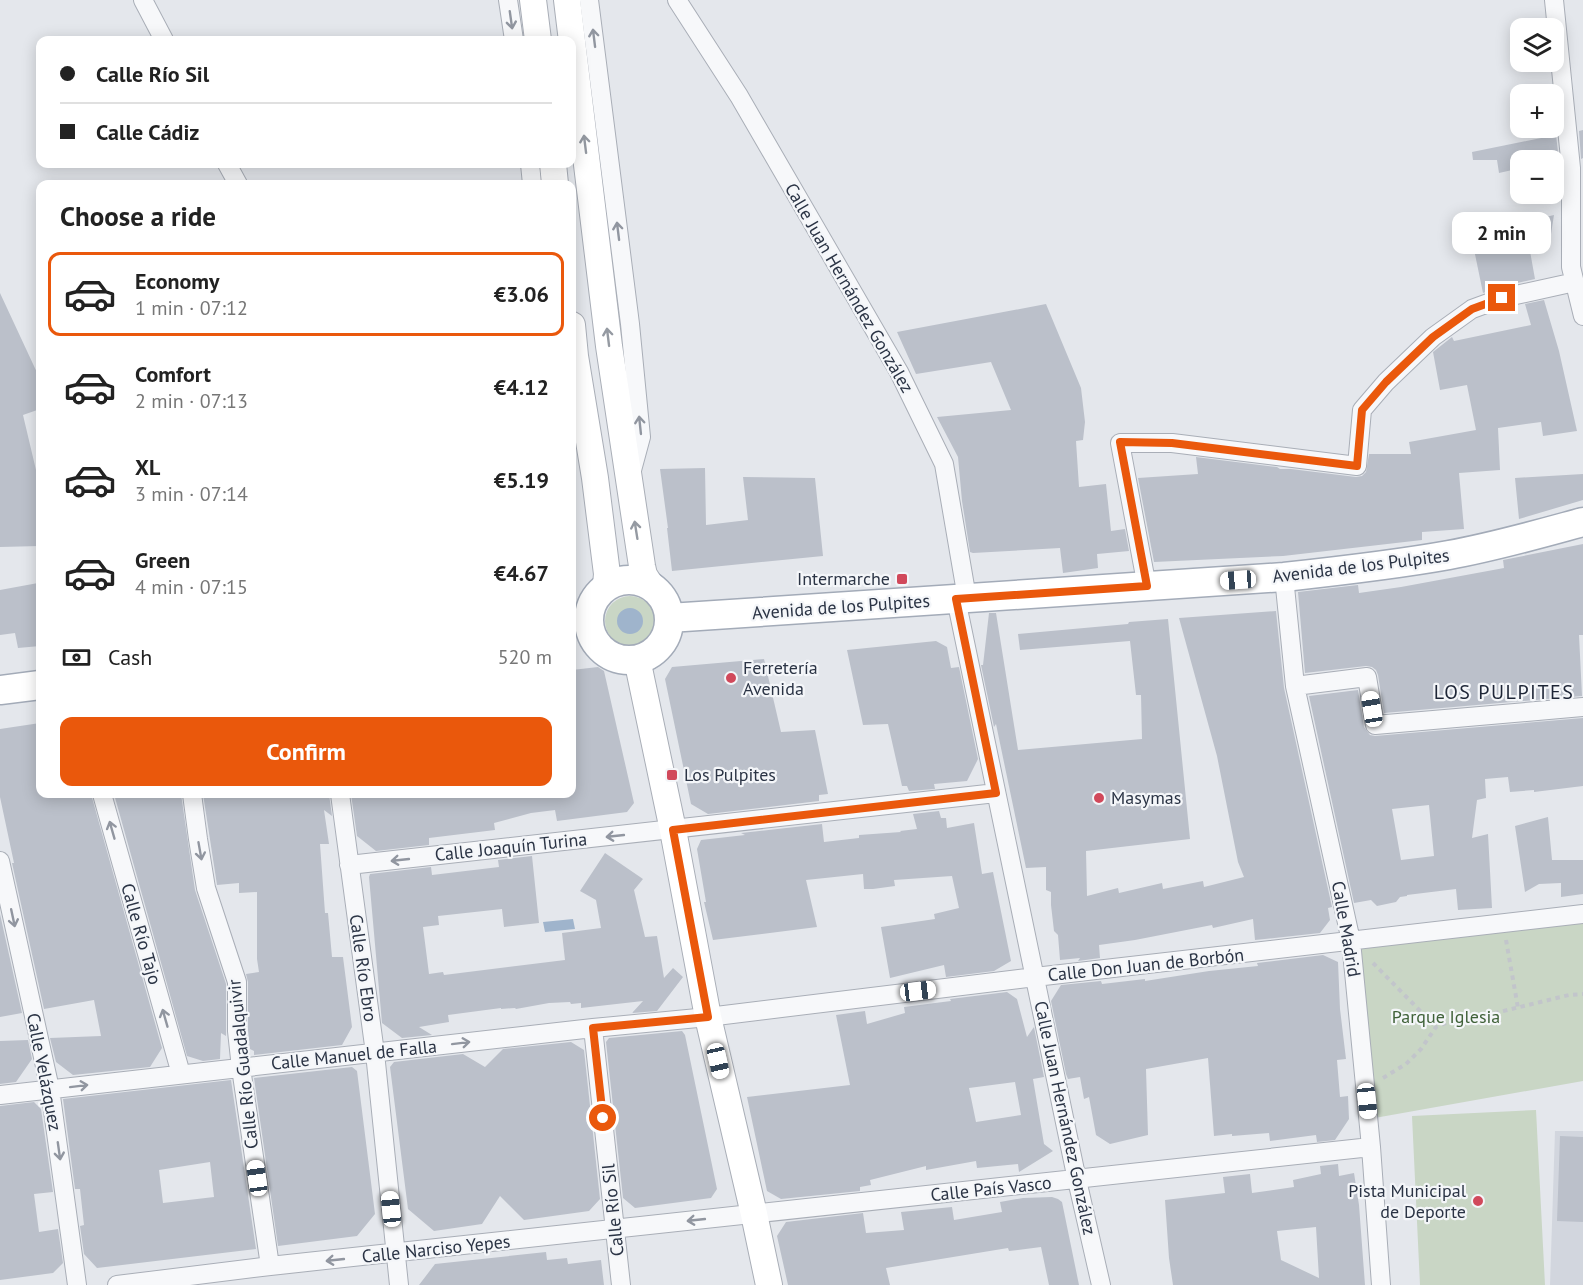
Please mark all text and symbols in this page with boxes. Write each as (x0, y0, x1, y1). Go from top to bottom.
one-way arrow (505, 10, 516, 30)
map controls (1510, 18, 1564, 204)
button: layers (1510, 18, 1564, 72)
one-way arrow (588, 28, 599, 48)
text: Calle Río Sil (96, 60, 209, 88)
button: + (1510, 84, 1564, 138)
text: Calle Cádiz (96, 118, 199, 146)
one-way arrow (579, 134, 590, 154)
button: − (1510, 150, 1564, 204)
street label: Calle Juan Hernández González (780, 179, 919, 397)
text: Choose a ride (60, 199, 216, 233)
callout: 2 min (1452, 211, 1552, 253)
text: 2 min (1477, 220, 1526, 246)
one-way arrow (612, 222, 623, 241)
icon: car (63, 267, 117, 321)
text: Economy (135, 267, 219, 295)
text: €3.06 (494, 280, 549, 308)
route end (1488, 284, 1515, 311)
text: 1 min · 07:12 (135, 295, 248, 321)
one-way arrow (603, 328, 614, 348)
icon: car (63, 360, 117, 414)
text: Comfort (135, 360, 211, 388)
text: €4.12 (494, 373, 549, 401)
text: 2 min · 07:13 (135, 388, 248, 414)
one-way arrow (634, 415, 645, 435)
icon: car (63, 453, 117, 507)
text: XL (135, 453, 160, 481)
text: €5.19 (494, 466, 549, 494)
text: 3 min · 07:14 (135, 481, 248, 507)
one-way arrow (631, 521, 642, 541)
street label: Avenida de los Pulpites (1271, 543, 1451, 588)
icon: car (63, 546, 117, 600)
text: Green (135, 546, 190, 574)
text: €4.67 (494, 559, 549, 587)
place label: Intermarche (797, 567, 890, 590)
car (1219, 570, 1257, 590)
marker: Intermarche (895, 572, 909, 586)
text: 4 min · 07:15 (135, 574, 248, 600)
street label: Avenida de los Pulpites (751, 589, 931, 624)
icon: cash (60, 641, 93, 674)
text: Cash (108, 643, 152, 671)
text: 520 m (498, 644, 552, 670)
place label: Ferretería Avenida (743, 656, 818, 700)
marker: Ferretería Avenida (724, 671, 738, 685)
district label: LOS PULPITES (1434, 679, 1574, 705)
car (1360, 690, 1384, 728)
button: Confirm (60, 717, 552, 786)
place label: Los Pulpites (684, 763, 776, 786)
marker: Los Pulpites (665, 768, 679, 782)
place label: Masymas (1111, 786, 1181, 809)
marker: Masymas (1092, 791, 1106, 805)
one-way arrow (106, 821, 117, 840)
street label: Calle Joaquín Turina (434, 827, 588, 866)
one-way arrow (605, 831, 625, 842)
one-way arrow (194, 841, 205, 861)
one-way arrow (391, 855, 410, 866)
street label: Calle Madrid (1327, 879, 1366, 979)
street label: Calle Río Tajo (116, 881, 167, 987)
one-way arrow (7, 909, 19, 928)
street label: Calle Río Ebro (345, 913, 382, 1023)
street label: Calle Don Juan de Borbón (1047, 943, 1245, 986)
street label: Calle Río Guadalquivir (222, 978, 263, 1150)
car (899, 980, 937, 1002)
street label: Calle Juan Hernández González (1029, 999, 1102, 1237)
park label: Parque Iglesia (1392, 1005, 1500, 1028)
one-way arrow (159, 1009, 170, 1028)
street label: Calle Velázquez (22, 1011, 67, 1133)
street label: Calle Manuel de Falla (270, 1034, 438, 1075)
one-way arrow (450, 1038, 470, 1049)
car (705, 1041, 731, 1081)
one-way arrow (69, 1080, 88, 1091)
car (1356, 1082, 1378, 1120)
route start (589, 1104, 616, 1131)
one-way arrow (53, 1140, 64, 1160)
car (246, 1159, 268, 1197)
street label: Calle Río Sil (596, 1162, 629, 1257)
street label: Calle País Vasco (929, 1171, 1053, 1206)
place label: Pista Municipal de Deporte (1348, 1179, 1467, 1223)
car (380, 1190, 402, 1228)
marker: Pista Municipal de Deporte (1471, 1194, 1485, 1208)
one-way arrow (687, 1215, 707, 1226)
street label: Calle Narciso Yepes (361, 1229, 511, 1268)
one-way arrow (326, 1255, 346, 1266)

